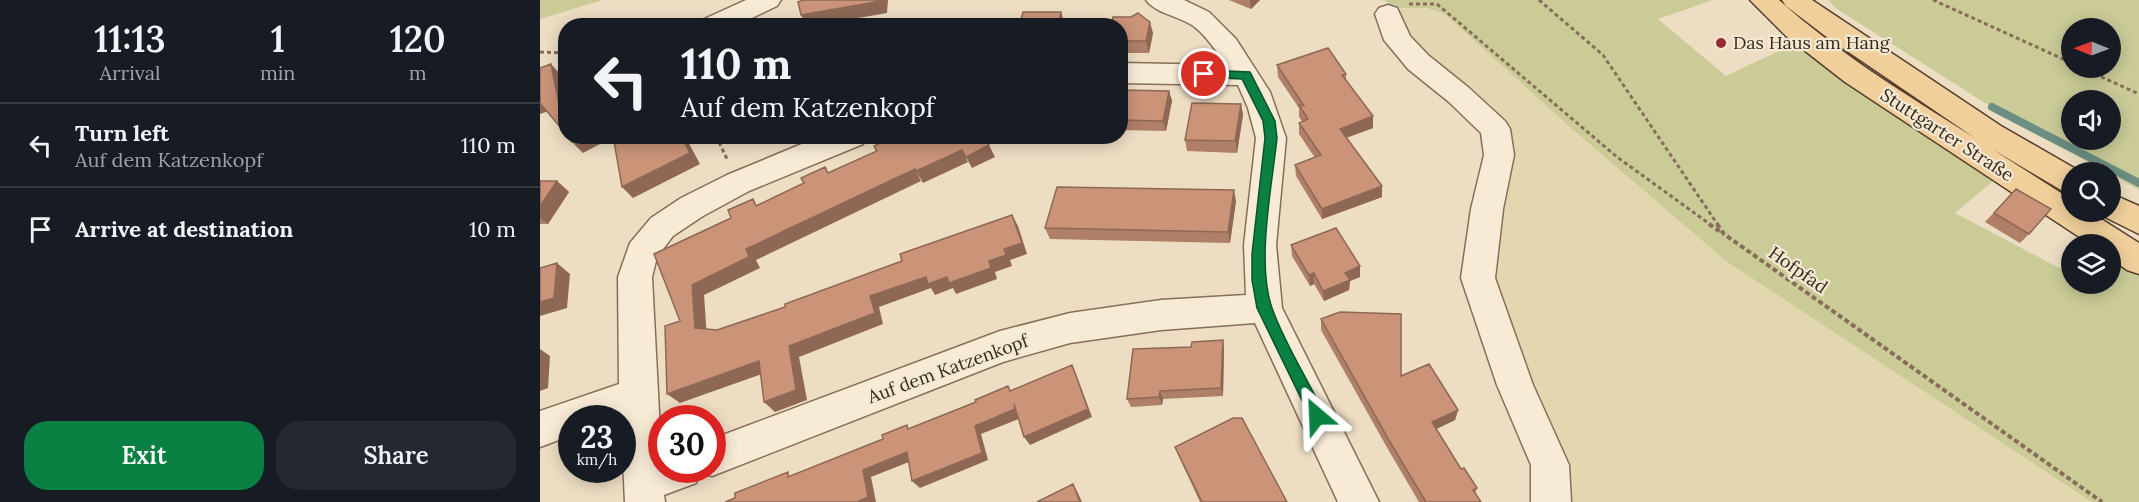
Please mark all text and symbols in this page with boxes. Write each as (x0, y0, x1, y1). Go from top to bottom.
text: 11:13 (94, 16, 166, 62)
text: 1 (271, 16, 285, 62)
text: 120 (390, 16, 446, 62)
north arrow (2061, 18, 2121, 78)
map controls (2061, 18, 2121, 294)
place label: Das Haus am Hang (1733, 31, 1891, 54)
marker: Das Haus am Hang (1714, 36, 1728, 50)
text: 110 m (681, 37, 792, 91)
icon: left (582, 42, 660, 120)
pin (1178, 48, 1229, 99)
icon: arrive (1187, 57, 1220, 90)
text: Arrival (99, 60, 161, 85)
text: min (260, 60, 296, 85)
text: m (409, 60, 427, 85)
street label: Stuttgarter Straße (1876, 83, 2018, 186)
text: Auf dem Katzenkopf (681, 90, 935, 124)
button: sound (2061, 90, 2121, 150)
text: Turn left (75, 119, 169, 147)
icon: left (24, 129, 57, 162)
text: 110 m (461, 131, 516, 159)
text: Auf dem Katzenkopf (75, 147, 263, 172)
button: search (2061, 162, 2121, 222)
icon: arrive (24, 213, 57, 246)
text: Arrive at destination (75, 215, 293, 243)
text: 10 m (469, 215, 516, 243)
button: layers (2061, 234, 2121, 294)
street label: Hofpfad (1764, 241, 1832, 298)
street label: Auf dem Katzenkopf (863, 328, 1033, 409)
position arrow (1285, 384, 1349, 448)
speed limit sign: 30 (648, 405, 726, 483)
text: 23 (581, 418, 613, 456)
button: Exit (24, 421, 264, 490)
button: Share (276, 421, 516, 490)
text: km/h (577, 450, 617, 469)

